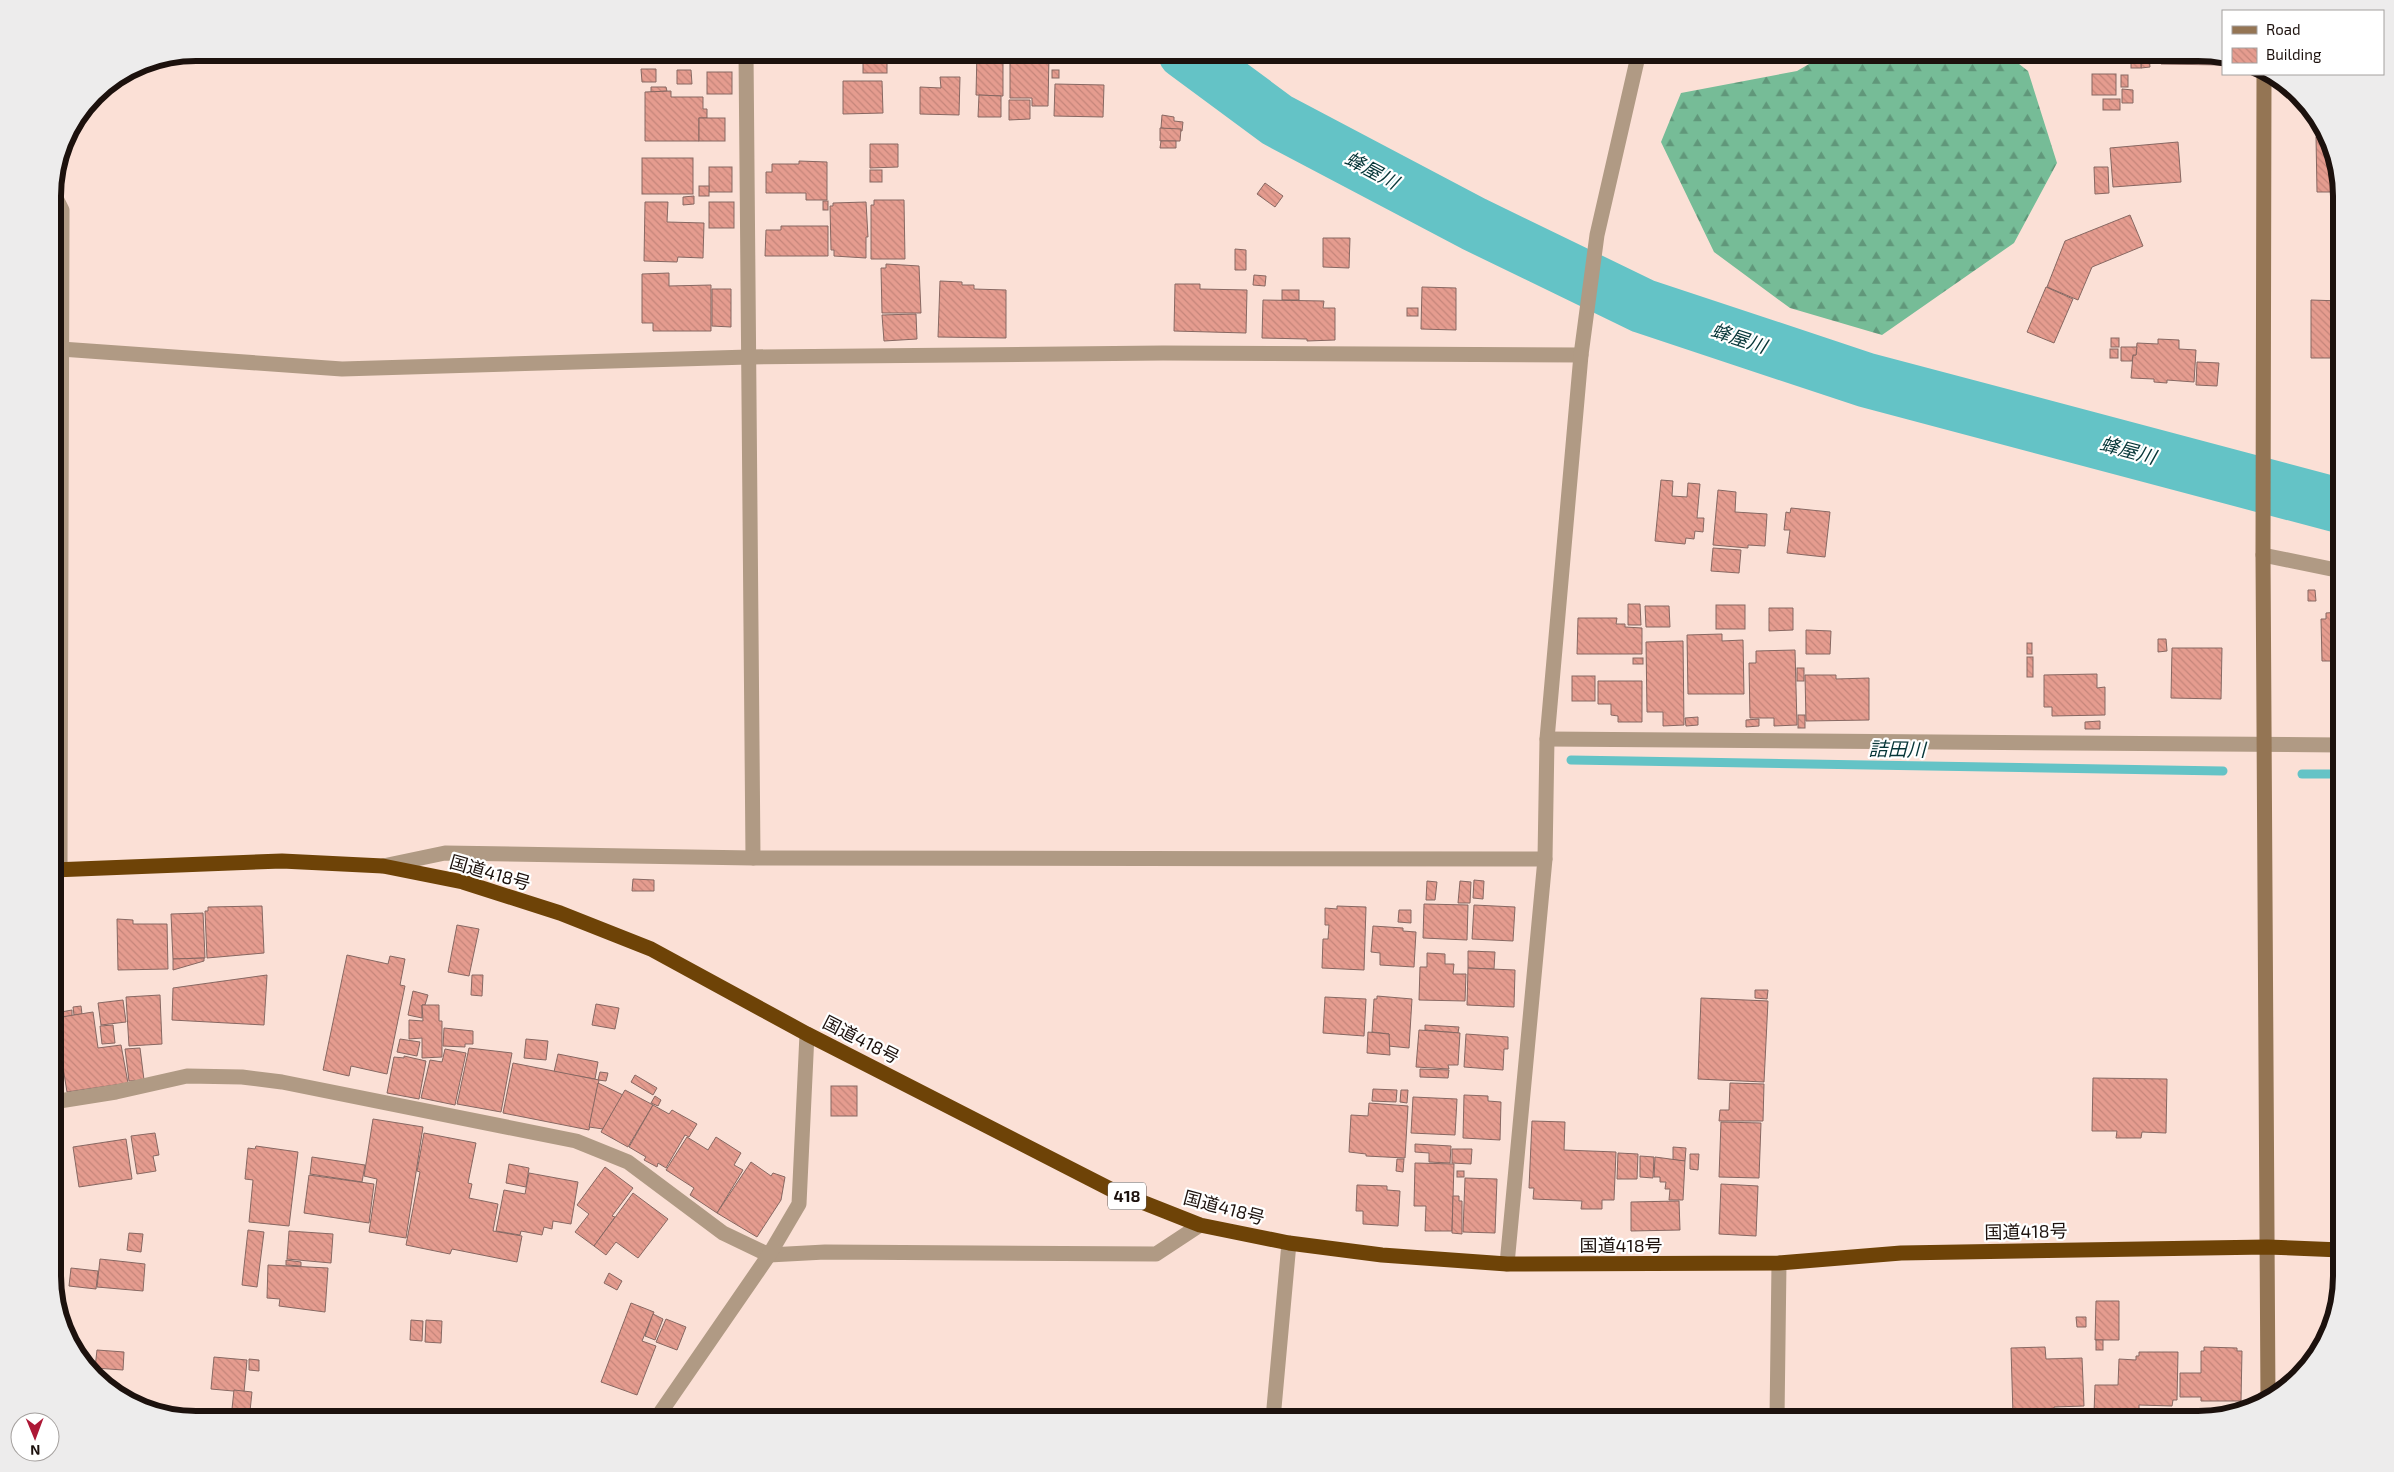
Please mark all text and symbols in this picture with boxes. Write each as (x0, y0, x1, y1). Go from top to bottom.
legend (2222, 10, 2384, 75)
text: Road (2266, 20, 2301, 38)
text: Building (2266, 45, 2322, 63)
water label: 蜂屋川 (1342, 146, 1405, 194)
water label: 蜂屋川 (1708, 318, 1772, 358)
water label: 蜂屋川 (2098, 431, 2161, 469)
water label: 詰田川 (1868, 737, 1928, 761)
street label: 国道418号 (447, 850, 533, 894)
street label: 国道418号 (819, 1010, 904, 1068)
road number: 418 (1108, 1182, 1146, 1210)
street label: 国道418号 (1181, 1186, 1267, 1228)
street label: 国道418号 (1984, 1219, 2068, 1243)
street label: 国道418号 (1579, 1234, 1663, 1256)
north arrow (10, 1412, 60, 1462)
text: N (30, 1442, 40, 1459)

